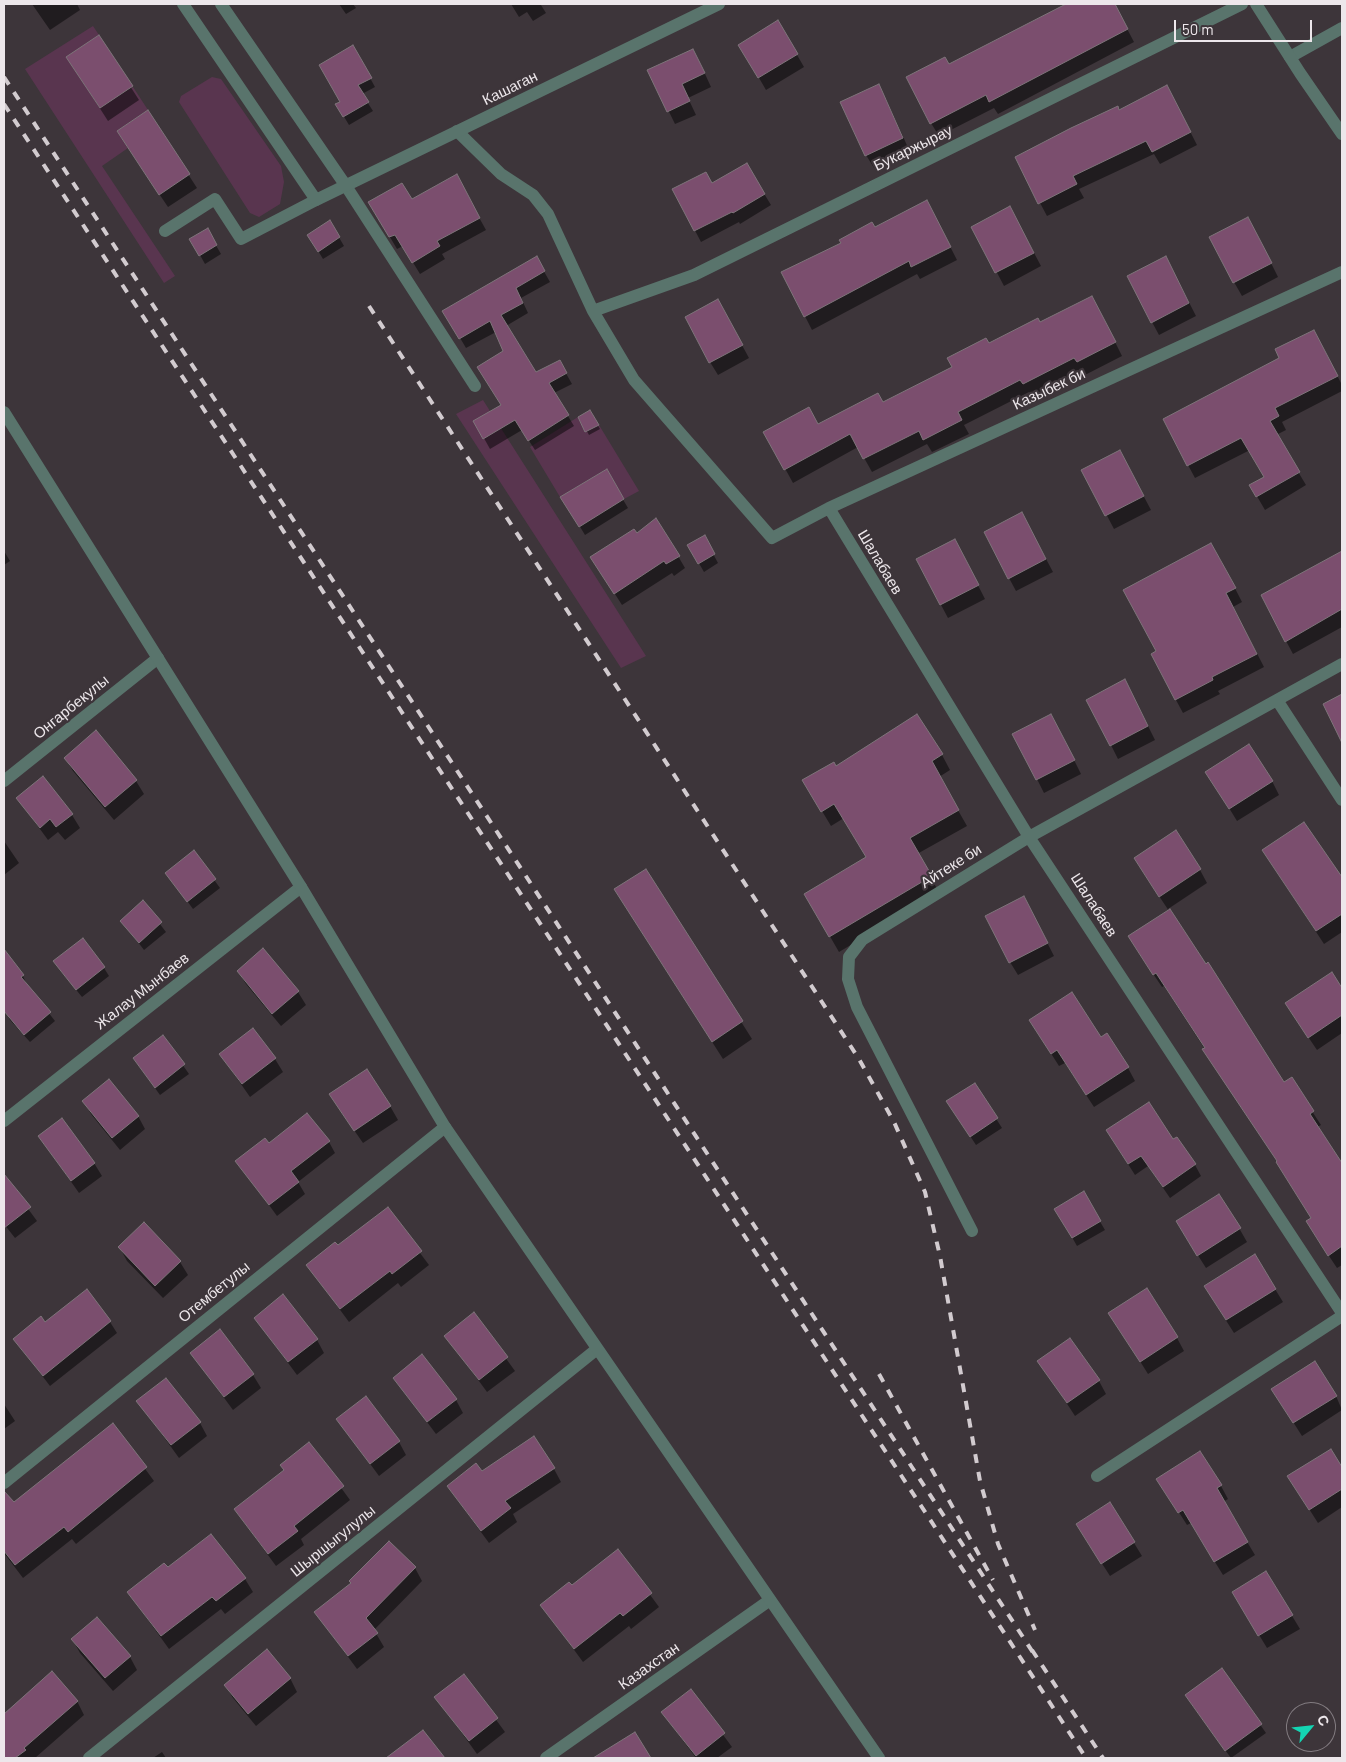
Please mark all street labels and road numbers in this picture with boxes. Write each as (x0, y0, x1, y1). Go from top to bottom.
street label: Кашаган (479, 67, 541, 109)
street label: Букаржырау (871, 121, 955, 175)
street label: Казыбек би (1010, 364, 1088, 414)
street label: Шалабаев (854, 526, 906, 598)
street label: Онгарбекулы (30, 671, 112, 743)
street label: Айтеке би (917, 840, 985, 892)
street label: Шалабаев (1067, 870, 1121, 940)
street label: Жалау Мынбаев (91, 949, 193, 1033)
street label: Отембетулы (175, 1258, 253, 1326)
street label: Шыршыгулулы (287, 1501, 379, 1581)
street label: Казахстан (615, 1638, 683, 1694)

